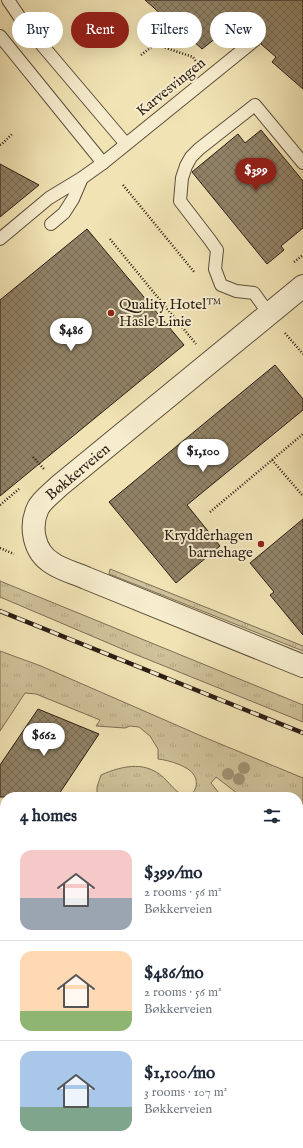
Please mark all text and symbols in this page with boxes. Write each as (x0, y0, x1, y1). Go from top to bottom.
chip: Buy (12, 12, 63, 48)
chip: Rent (71, 12, 129, 48)
chip: Filters (137, 12, 202, 48)
chip: New (210, 12, 266, 48)
street label: Karvesvingen (133, 53, 209, 121)
pin: $399 (232, 158, 280, 192)
text: $399 (244, 162, 268, 179)
place label: Quality Hotel™ Hasle Linie (119, 295, 222, 331)
marker: Quality Hotel™ Hasle Linie (106, 308, 116, 318)
pin: $486 (47, 318, 95, 352)
text: $486 (59, 322, 83, 339)
street label: Bøkkerveien (42, 439, 114, 505)
pin: $1,100 (170, 439, 236, 473)
text: $1,100 (186, 443, 220, 460)
place label: Krydderhagen barnehage (164, 526, 253, 562)
marker: Krydderhagen barnehage (256, 539, 266, 549)
pin: $662 (20, 723, 68, 757)
text: $662 (32, 727, 56, 744)
icon: filters (261, 805, 283, 827)
text: 4 homes (20, 806, 77, 827)
text: $399/mo (144, 863, 202, 884)
icon: home (52, 866, 100, 914)
text: 2 rooms · 56 m² (144, 884, 222, 901)
text: Bøkkerveien (144, 901, 212, 918)
text: $486/mo (144, 963, 204, 984)
icon: home (52, 967, 100, 1015)
text: 2 rooms · 56 m² (144, 984, 222, 1001)
text: Bøkkerveien (144, 1001, 212, 1018)
text: $1,100/mo (144, 1063, 215, 1084)
icon: home (52, 1067, 100, 1115)
text: 3 rooms · 107 m² (144, 1084, 227, 1101)
text: Bøkkerveien (144, 1101, 212, 1118)

